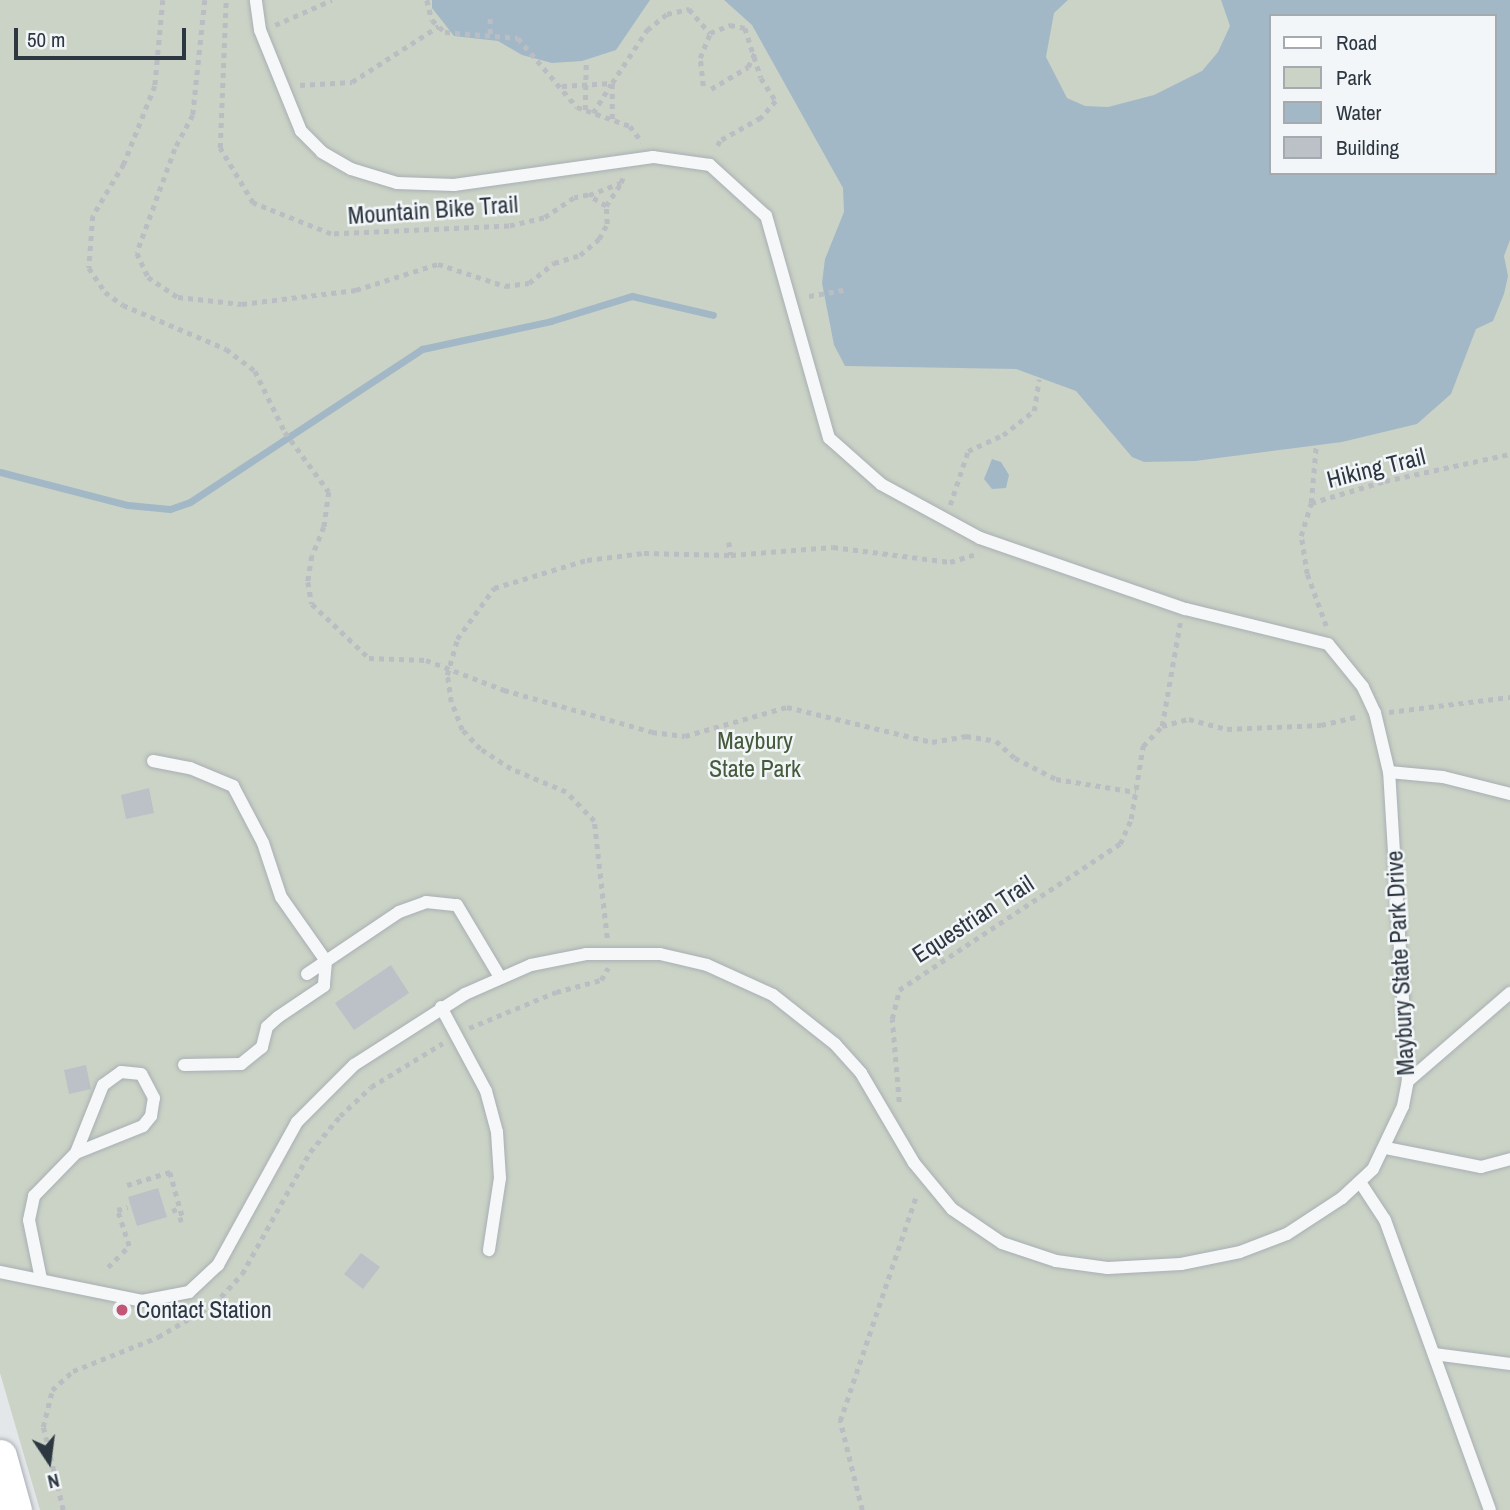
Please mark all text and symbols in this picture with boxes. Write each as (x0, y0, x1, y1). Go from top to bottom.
scale bar (18, 14, 189, 58)
legend (1268, 14, 1496, 175)
text: 50 m (27, 25, 65, 54)
text: Road (1336, 28, 1377, 57)
text: Park (1336, 63, 1371, 92)
text: Water (1336, 98, 1381, 127)
text: Building (1336, 133, 1399, 162)
street label: Mountain Bike Trail (347, 190, 519, 230)
street label: Hiking Trail (1324, 442, 1428, 494)
park label: Maybury State Park (709, 727, 801, 783)
street label: Maybury State Park Drive (1380, 850, 1420, 1076)
street label: Equestrian Trail (907, 869, 1039, 969)
place label: Contact Station (136, 1296, 272, 1324)
marker: Contact Station (114, 1302, 130, 1318)
north arrow (14, 1426, 84, 1496)
text: N (45, 1468, 62, 1495)

